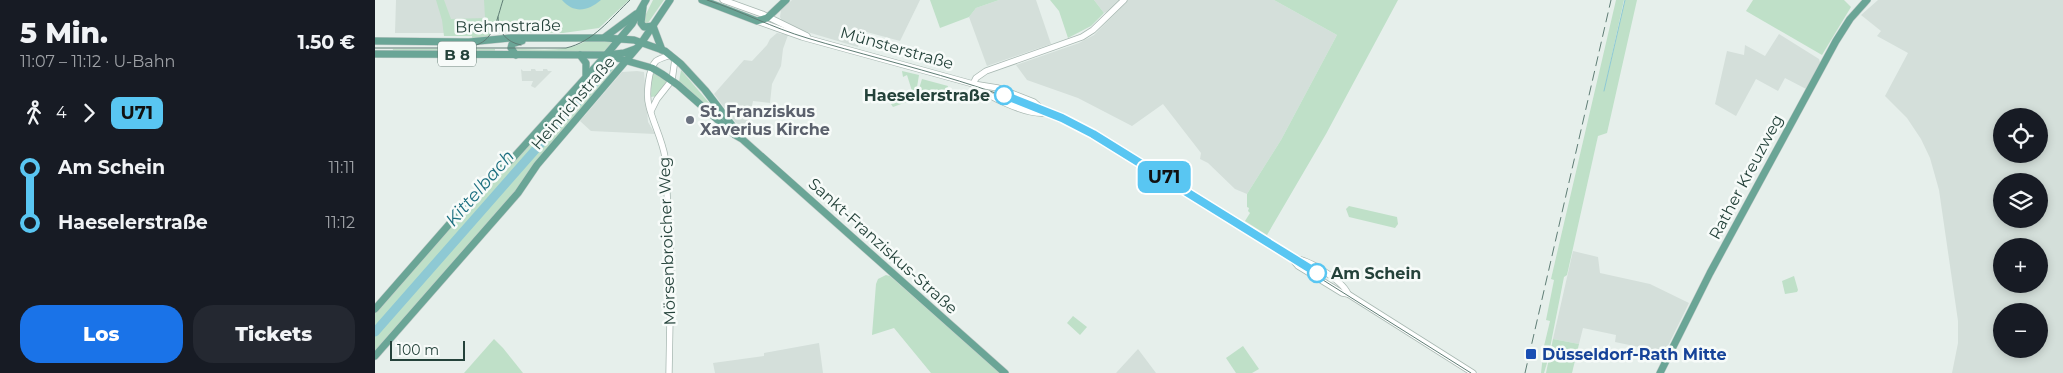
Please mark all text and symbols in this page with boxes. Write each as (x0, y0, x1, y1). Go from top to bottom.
text: 5 Min. (20, 16, 108, 50)
street label: Brehmstraße (455, 16, 561, 36)
street label: Münsterstraße (838, 23, 956, 73)
text: 1.50 € (298, 31, 355, 54)
road number: B 8 (438, 42, 476, 66)
text: 11:07 – 11:12 · U-Bahn (20, 52, 175, 71)
street label: Heinrichstraße (527, 52, 619, 154)
marker: Haeselerstraße (994, 85, 1014, 105)
place label: Haeselerstraße (864, 86, 990, 105)
icon: walk (20, 99, 48, 127)
icon: forward (75, 99, 103, 127)
text: U71 (121, 102, 153, 124)
place label: St. Franziskus Xaverius Kirche (700, 102, 830, 139)
text: 4 (56, 103, 67, 122)
map controls (1993, 108, 2048, 358)
button: locate (1993, 108, 2048, 163)
street label: Rather Kreuzweg (1705, 111, 1787, 243)
marker: St. Franziskus Xaverius Kirche (684, 114, 696, 126)
water label: Kittelbach (441, 145, 519, 231)
text: Am Schein (58, 156, 165, 179)
street label: Mörsenbroicher Weg (655, 156, 679, 326)
text: 11:11 (329, 158, 355, 177)
line badge: U71 (1135, 161, 1193, 193)
text: U71 (1148, 166, 1180, 188)
button: layers (1993, 173, 2048, 228)
street label: Sankt-Franziskus-Straße (805, 174, 961, 318)
text: Haeselerstraße (58, 211, 208, 234)
text: 11:12 (325, 213, 355, 232)
button: + (1993, 238, 2048, 293)
marker: Am Schein (1307, 263, 1327, 283)
place label: Am Schein (1330, 264, 1421, 283)
button: − (1993, 303, 2048, 358)
button: Los (20, 305, 183, 363)
button: Tickets (193, 305, 355, 363)
scale bar (390, 338, 465, 361)
text: 100 m (397, 341, 439, 359)
place label: Düsseldorf-Rath Mitte (1542, 345, 1727, 364)
marker: Düsseldorf-Rath Mitte (1524, 347, 1538, 361)

